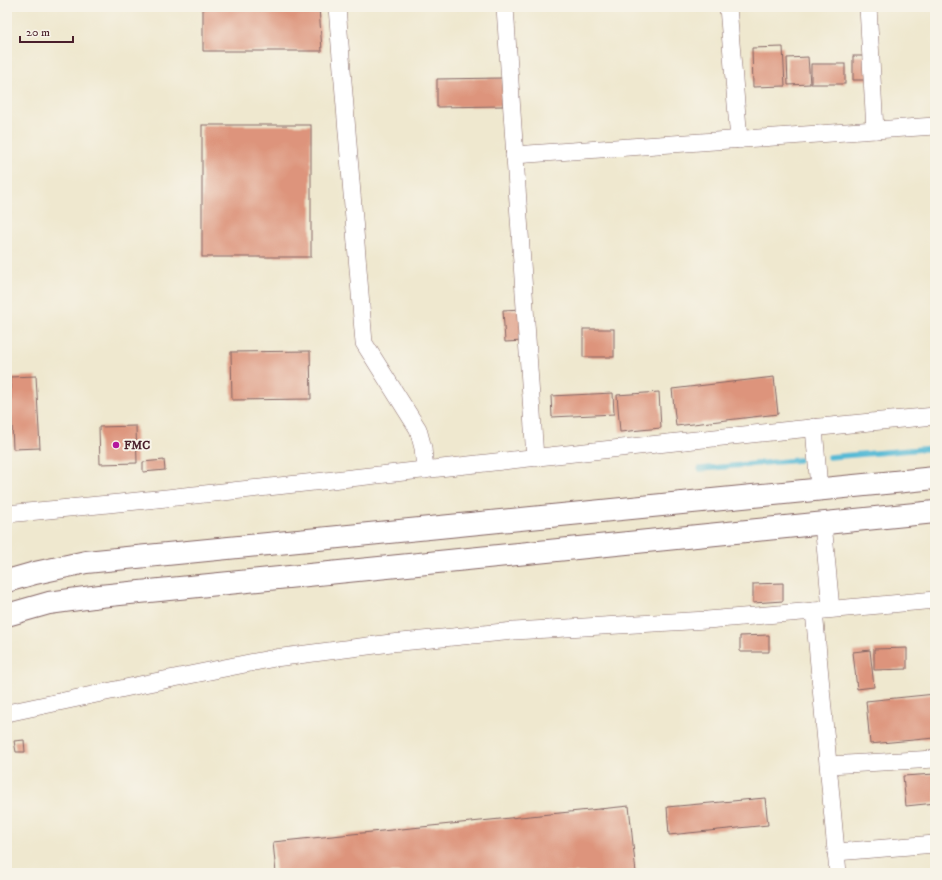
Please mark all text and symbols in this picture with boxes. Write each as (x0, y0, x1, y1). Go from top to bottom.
scale bar (20, 18, 73, 44)
text: 20 m (26, 25, 50, 40)
place label: FMC (124, 438, 150, 453)
marker: FMC (111, 440, 121, 450)

